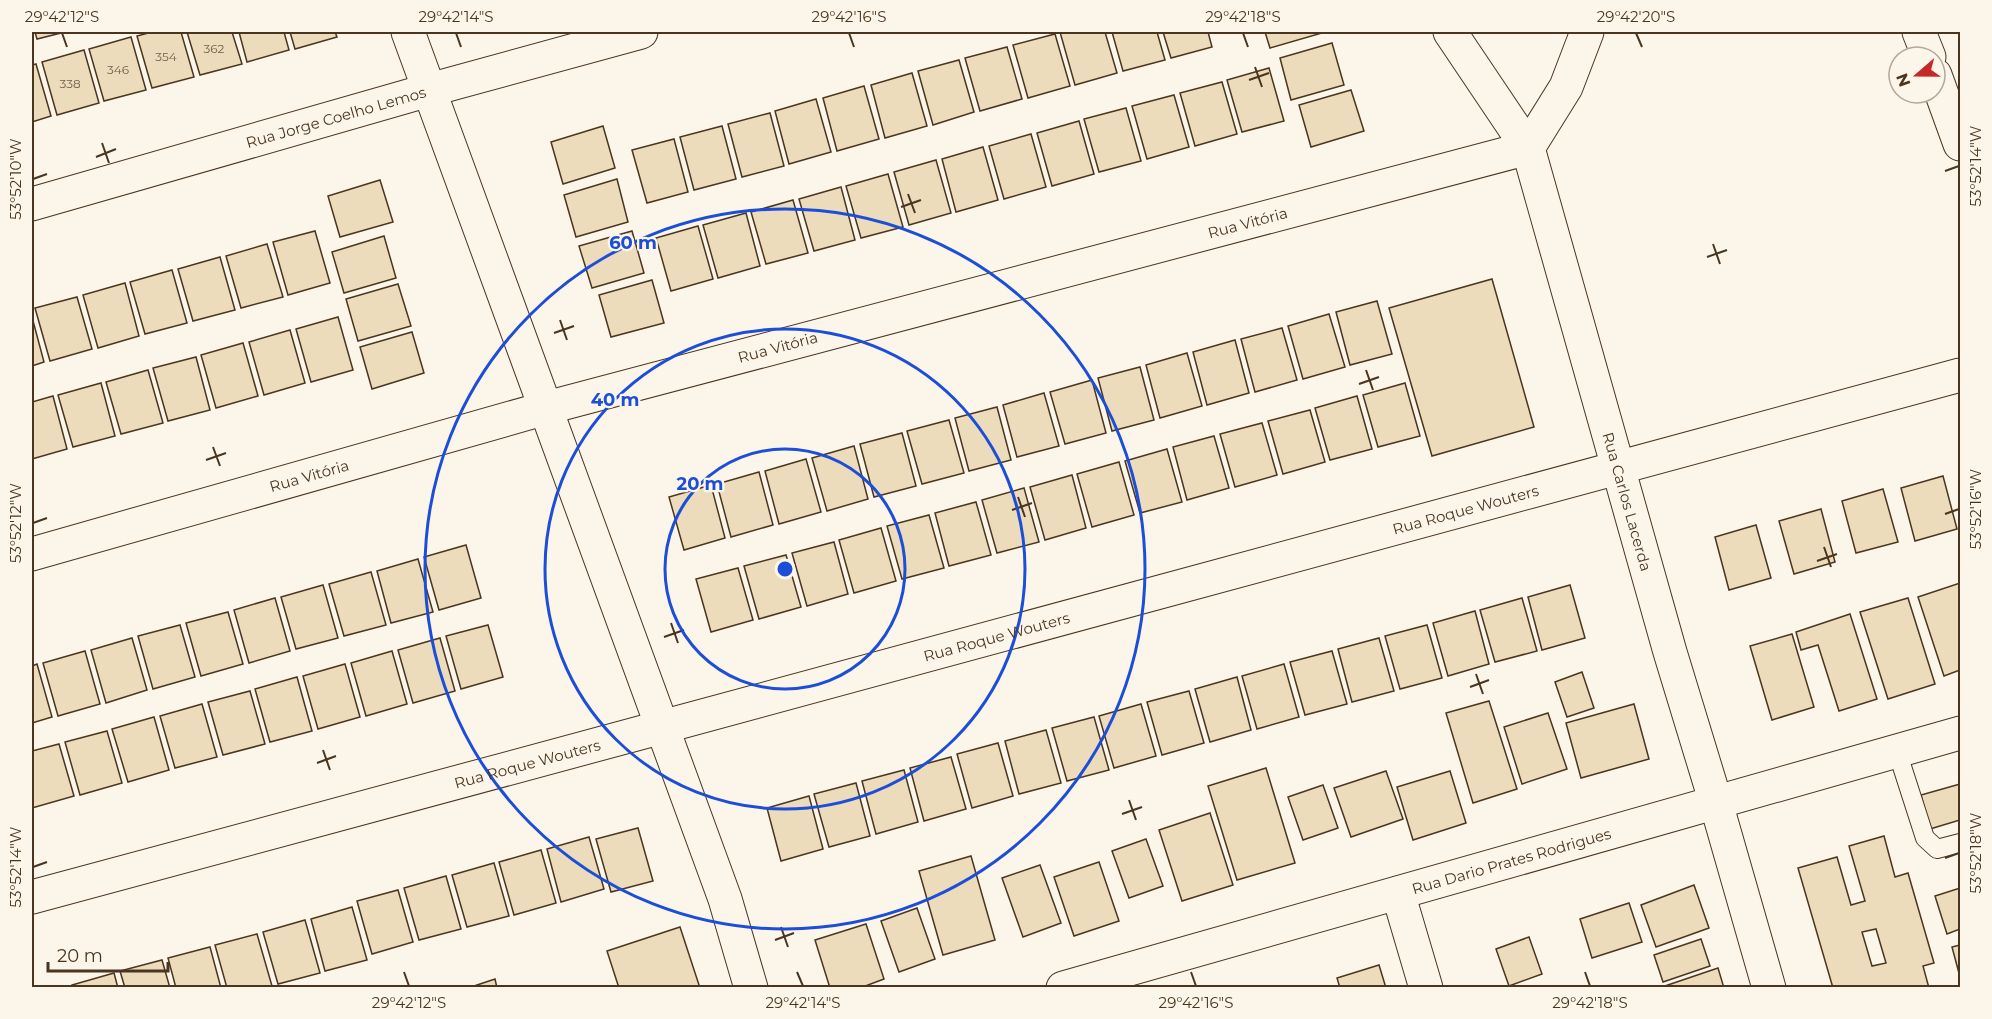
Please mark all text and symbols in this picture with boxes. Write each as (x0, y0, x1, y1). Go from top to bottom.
text: 29°42'12"S (25, 7, 99, 26)
text: 29°42'14"S (418, 7, 494, 26)
text: 29°42'16"S (812, 7, 886, 26)
text: 29°42'18"S (1205, 7, 1281, 26)
text: 29°42'20"S (1597, 7, 1675, 26)
house number: 362 (204, 41, 225, 56)
north arrow (1887, 45, 1947, 105)
house number: 354 (155, 49, 177, 64)
house number: 346 (107, 62, 129, 77)
text: N (1892, 71, 1915, 89)
house number: 338 (59, 76, 81, 91)
street label: Rua Jorge Coelho Lemos (243, 82, 428, 152)
text: 53°52'14"W (1966, 125, 1985, 206)
text: 53°52'10"W (6, 138, 25, 220)
street label: Rua Vitória (1205, 203, 1290, 242)
text: 60 m (609, 232, 657, 254)
street label: Rua Vitória (736, 327, 820, 366)
text: 40 m (591, 389, 639, 411)
street label: Rua Carlos Lacerda (1599, 430, 1656, 573)
street label: Rua Vitória (267, 455, 351, 496)
text: 53°52'16"W (1966, 468, 1985, 549)
text: 20 m (677, 473, 723, 495)
street label: Rua Roque Wouters (1390, 480, 1541, 538)
text: 53°52'12"W (6, 483, 25, 563)
centre of rings (775, 559, 795, 579)
street label: Rua Roque Wouters (921, 607, 1072, 665)
street label: Rua Roque Wouters (452, 735, 603, 792)
text: 53°52'18"W (1966, 812, 1985, 894)
street label: Rua Dario Prates Rodrigues (1409, 823, 1613, 898)
text: 53°52'14"W (6, 826, 25, 907)
scale bar (48, 935, 168, 973)
text: 20 m (57, 945, 103, 967)
text: 29°42'12"S (372, 993, 446, 1012)
text: 29°42'14"S (765, 993, 841, 1012)
text: 29°42'16"S (1159, 993, 1233, 1012)
text: 29°42'18"S (1552, 993, 1628, 1012)

